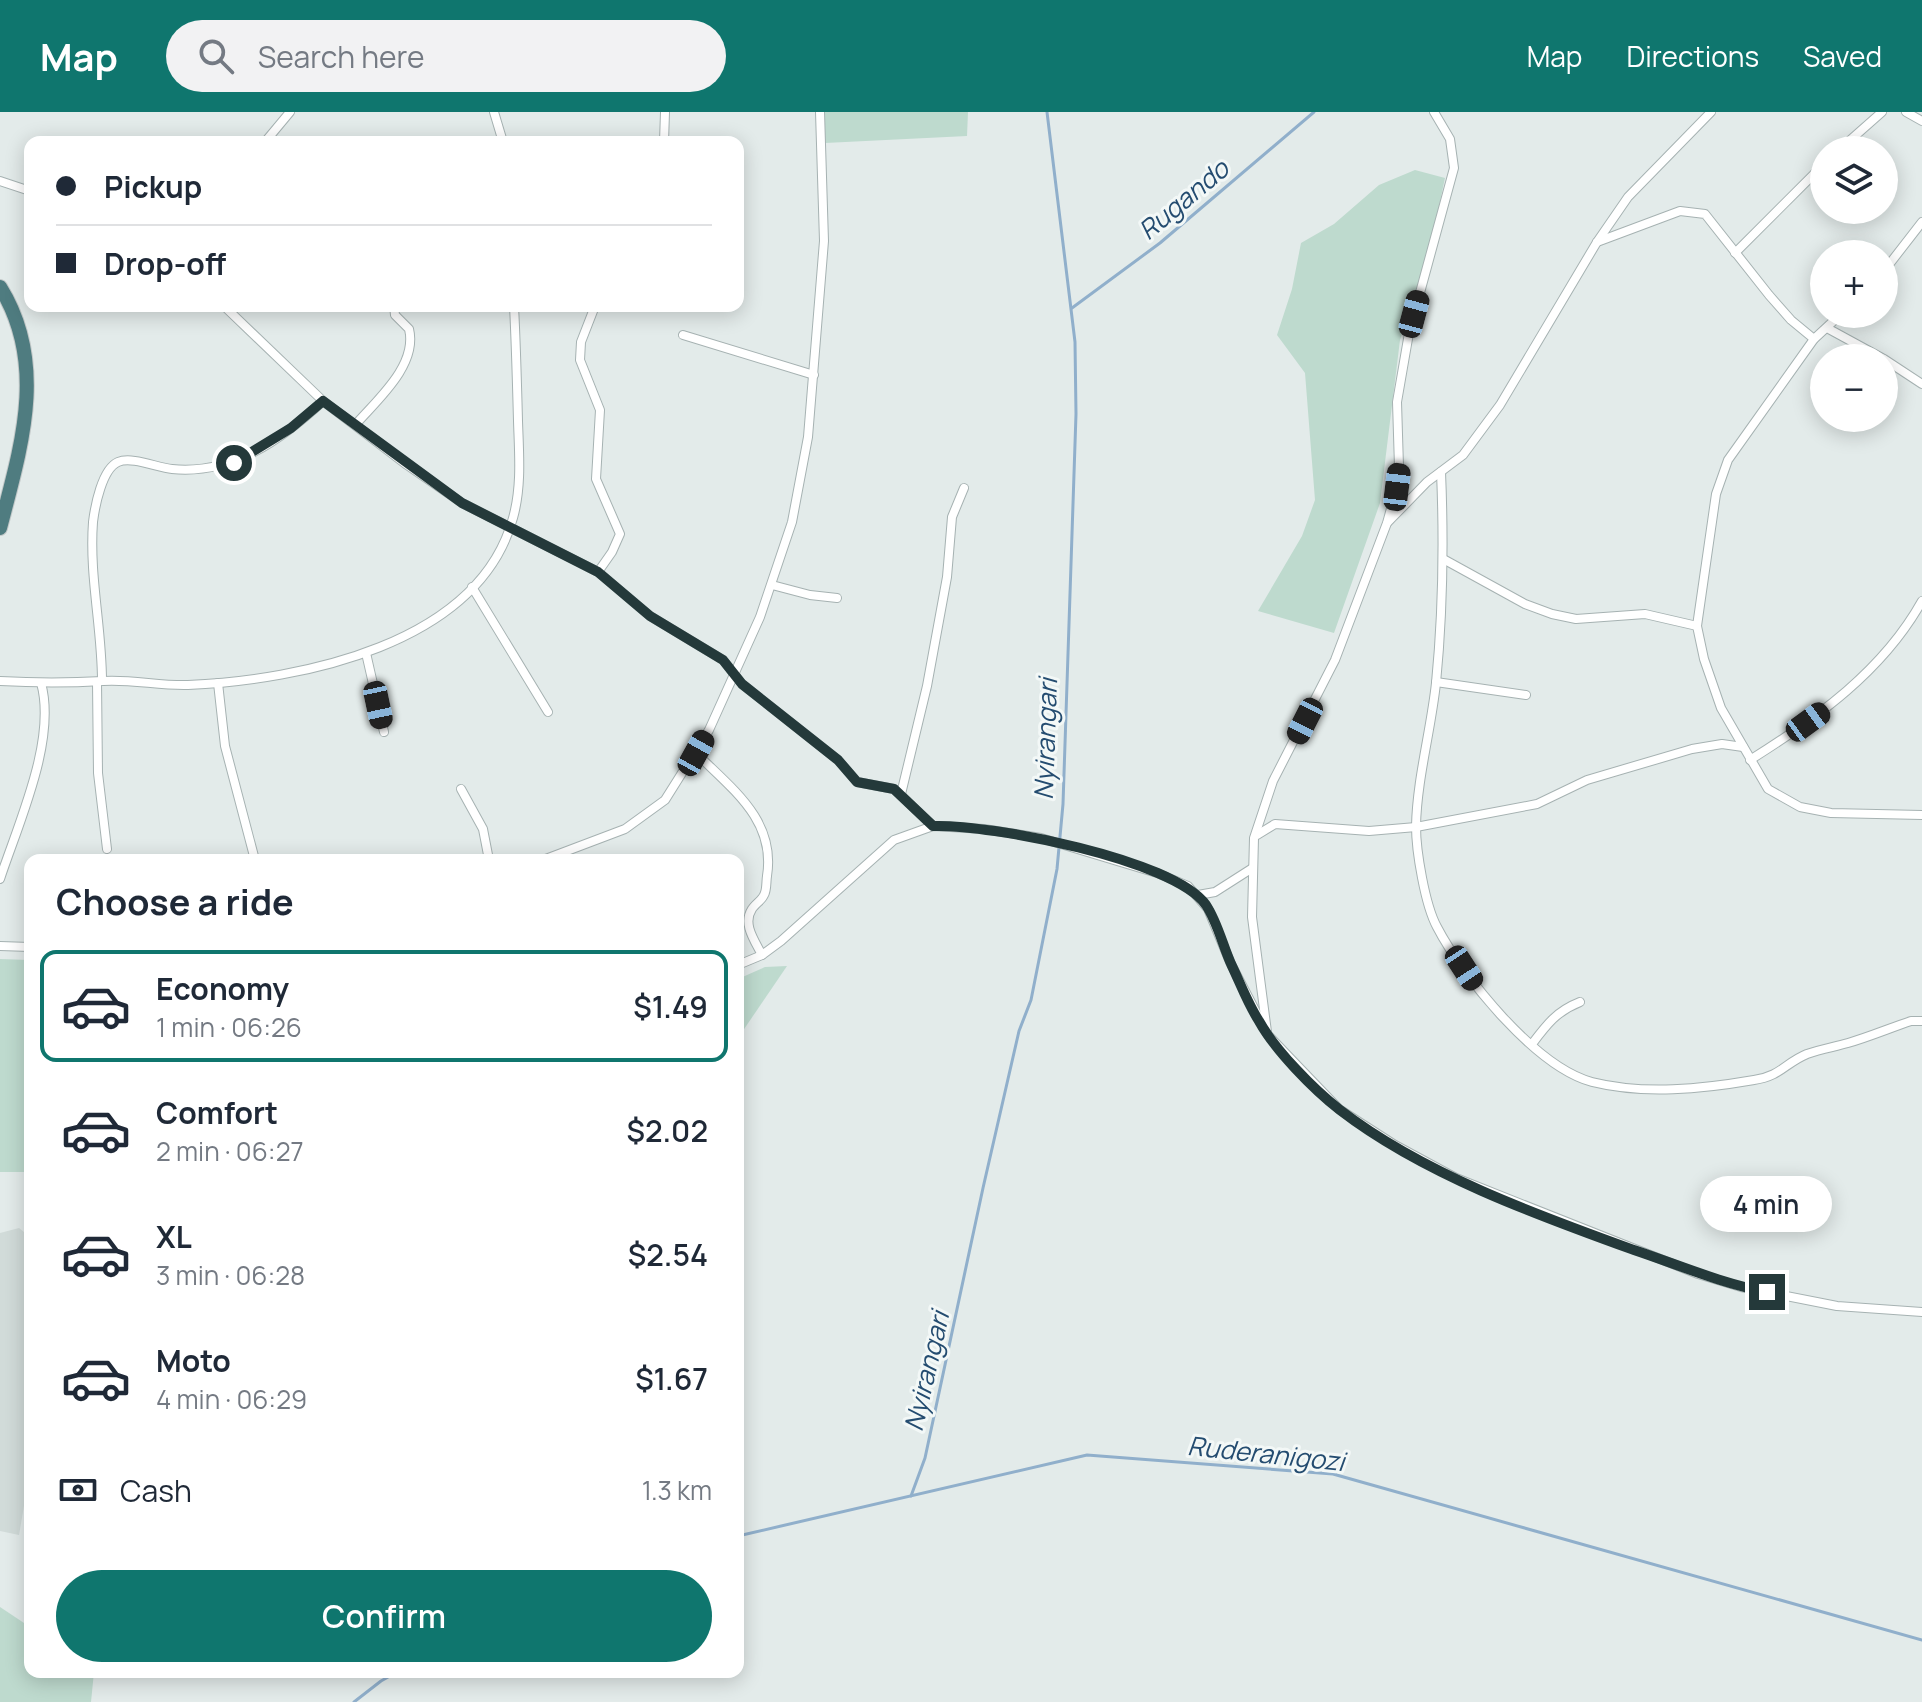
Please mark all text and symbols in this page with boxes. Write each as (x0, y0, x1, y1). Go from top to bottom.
search box (166, 20, 726, 92)
text: Map (40, 30, 118, 82)
icon: search (194, 34, 238, 78)
text: Search here (258, 36, 425, 77)
text: Map (1527, 37, 1582, 75)
text: Directions (1626, 37, 1759, 75)
text: Saved (1803, 37, 1882, 75)
map controls (1810, 136, 1898, 432)
button: layers (1810, 136, 1898, 224)
water label: Rugando (1130, 150, 1237, 247)
text: Pickup (104, 166, 202, 207)
button: + (1810, 240, 1898, 328)
text: Drop-off (104, 243, 226, 284)
car (1396, 288, 1432, 340)
button: − (1810, 344, 1898, 432)
route start (216, 445, 252, 481)
car (1382, 462, 1412, 512)
water label: Nyirangari (1025, 675, 1065, 800)
car (361, 679, 395, 731)
car (1283, 694, 1327, 748)
car (1782, 698, 1834, 746)
car (674, 726, 718, 780)
text: Choose a ride (56, 877, 294, 926)
car (1441, 941, 1487, 995)
text: Economy (156, 968, 289, 1009)
icon: car (60, 970, 132, 1042)
text: $1.49 (633, 986, 708, 1027)
text: 1 min · 06:26 (156, 1009, 302, 1045)
text: Comfort (156, 1092, 278, 1133)
icon: car (60, 1094, 132, 1166)
text: $2.02 (626, 1110, 708, 1151)
text: 2 min · 06:27 (156, 1133, 304, 1169)
callout: 4 min (1701, 1176, 1833, 1232)
text: 4 min (1733, 1186, 1799, 1222)
text: XL (156, 1216, 192, 1257)
icon: car (60, 1218, 132, 1290)
text: $2.54 (628, 1234, 708, 1275)
text: 3 min · 06:28 (156, 1257, 305, 1293)
route end (1749, 1274, 1785, 1310)
water label: Nyirangari (895, 1305, 958, 1434)
text: Moto (156, 1340, 231, 1381)
icon: car (60, 1342, 132, 1414)
text: $1.67 (635, 1358, 708, 1399)
text: 4 min · 06:29 (156, 1381, 307, 1417)
water label: Ruderanigozi (1186, 1427, 1349, 1479)
icon: cash (56, 1468, 100, 1512)
text: Cash (120, 1470, 192, 1511)
text: 1.3 km (642, 1472, 712, 1508)
button: Confirm (56, 1570, 712, 1662)

